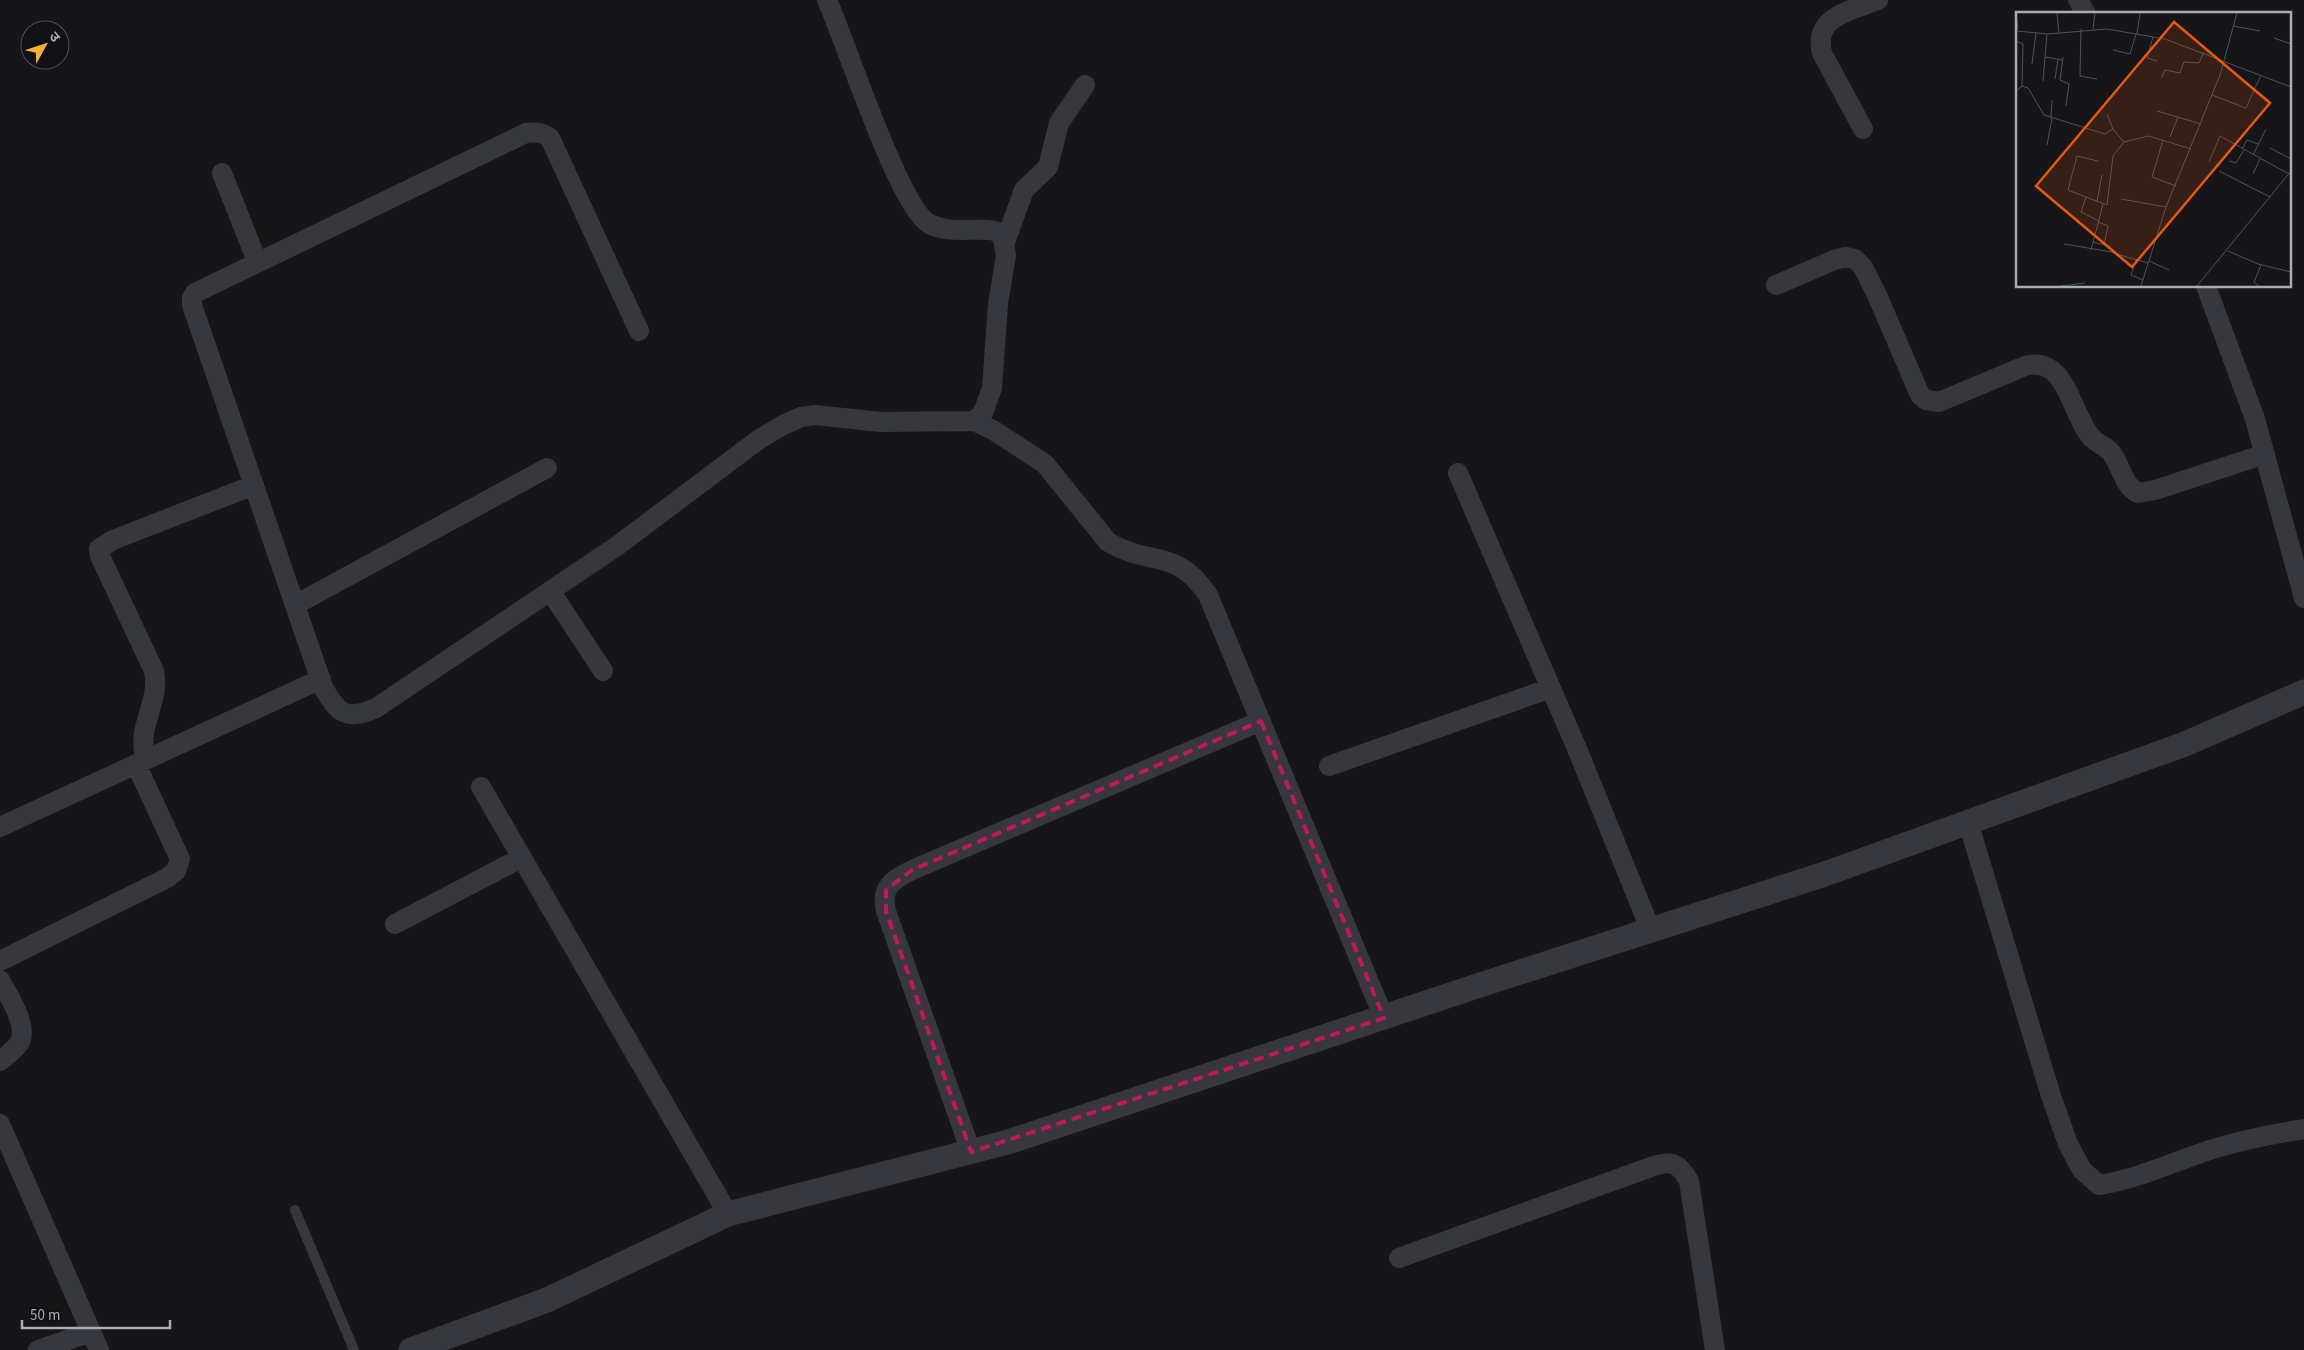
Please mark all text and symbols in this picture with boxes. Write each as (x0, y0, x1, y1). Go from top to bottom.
inset map (2016, 12, 2292, 288)
north arrow (20, 20, 70, 70)
text: उ (44, 28, 65, 47)
scale bar (22, 1298, 170, 1330)
text: 50 m (30, 1305, 60, 1326)

